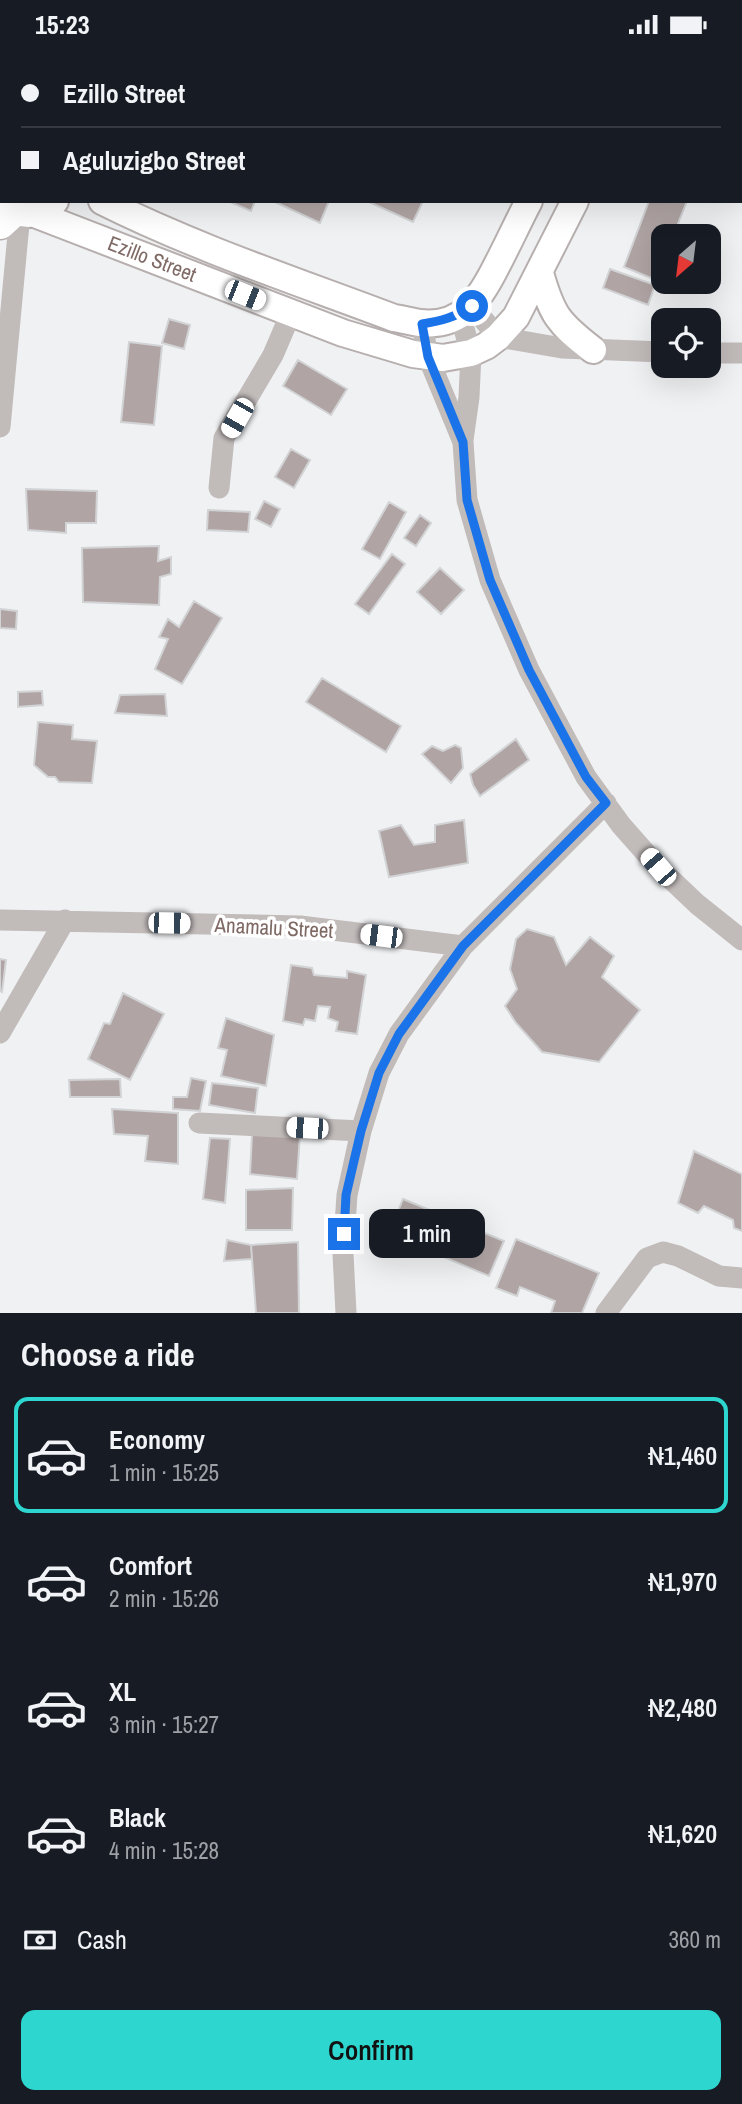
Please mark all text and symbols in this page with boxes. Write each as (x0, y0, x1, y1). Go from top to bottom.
text: 15:23 (35, 7, 90, 42)
text: Ezillo Street (63, 76, 185, 111)
text: Aguluzigbo Street (63, 143, 245, 178)
north arrow (651, 224, 721, 294)
map controls (651, 224, 721, 378)
street label: Ezillo Street (104, 228, 201, 289)
car (222, 277, 269, 313)
route start (456, 290, 488, 322)
button: locate (651, 308, 721, 378)
car (218, 395, 257, 441)
car (637, 844, 680, 890)
street label: Anamalu Street (213, 910, 334, 945)
car (148, 912, 191, 934)
car (359, 923, 404, 949)
car (286, 1116, 329, 1140)
callout: 1 min (368, 1209, 484, 1259)
route end (328, 1218, 360, 1250)
text: 1 min (403, 1218, 451, 1249)
text: Choose a ride (21, 1333, 195, 1376)
text: Economy (109, 1422, 205, 1457)
icon: car (25, 1424, 88, 1487)
text: ₦1,460 (648, 1438, 717, 1473)
text: 1 min · 15:25 (109, 1457, 219, 1488)
text: Comfort (109, 1548, 192, 1583)
icon: car (25, 1550, 88, 1613)
text: ₦1,970 (648, 1564, 717, 1599)
text: 2 min · 15:26 (109, 1583, 219, 1614)
text: XL (109, 1674, 136, 1709)
icon: car (25, 1676, 88, 1739)
text: ₦2,480 (648, 1690, 717, 1725)
text: 3 min · 15:27 (109, 1709, 219, 1740)
text: Black (109, 1800, 166, 1835)
icon: car (25, 1802, 88, 1865)
text: ₦1,620 (648, 1816, 717, 1851)
text: 4 min · 15:28 (109, 1835, 219, 1866)
icon: cash (21, 1921, 59, 1959)
text: Cash (77, 1922, 127, 1957)
text: 360 m (669, 1924, 721, 1955)
button: Confirm (21, 2010, 721, 2090)

